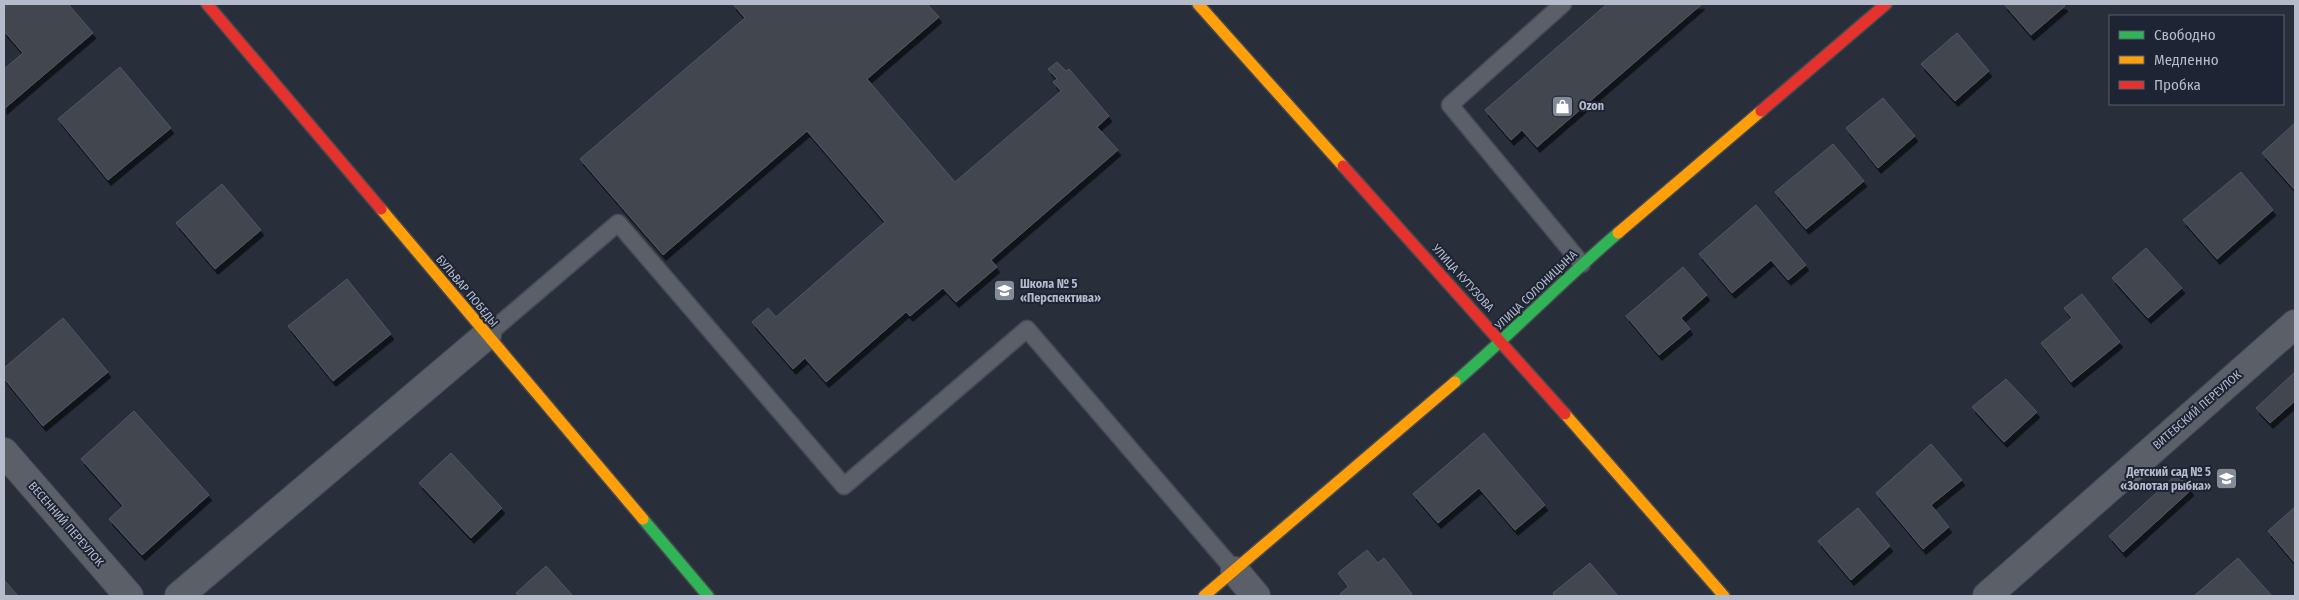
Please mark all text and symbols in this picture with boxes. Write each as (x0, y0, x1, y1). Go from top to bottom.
legend (2109, 15, 2284, 105)
text: Свободно (2154, 26, 2216, 44)
text: Медленно (2154, 51, 2219, 69)
text: Пробка (2154, 76, 2201, 94)
shop icon: Ozon (1551, 94, 1575, 118)
place label: Ozon (1579, 99, 1604, 113)
street label: УЛИЦА КУТУЗОВА (1428, 241, 1497, 315)
street label: УЛИЦА СОЛОНИЦЫНА (1491, 247, 1580, 333)
street label: БУЛЬВАР ПОБЕДЫ (433, 252, 501, 330)
place label: Школа № 5 «Перспектива» (1020, 277, 1101, 305)
school or university icon: Школа № 5 «Перспектива» (992, 279, 1016, 303)
street label: ВИТЕБСКИЙ ПЕРЕУЛОК (2149, 367, 2245, 452)
place label: Детский сад № 5 «Золотая рыбка» (2120, 465, 2211, 493)
school or university icon: Детский сад № 5 «Золотая рыбка» (2215, 467, 2239, 491)
street label: ВЕСЕННИЙ ПЕРЕУЛОК (26, 478, 108, 569)

